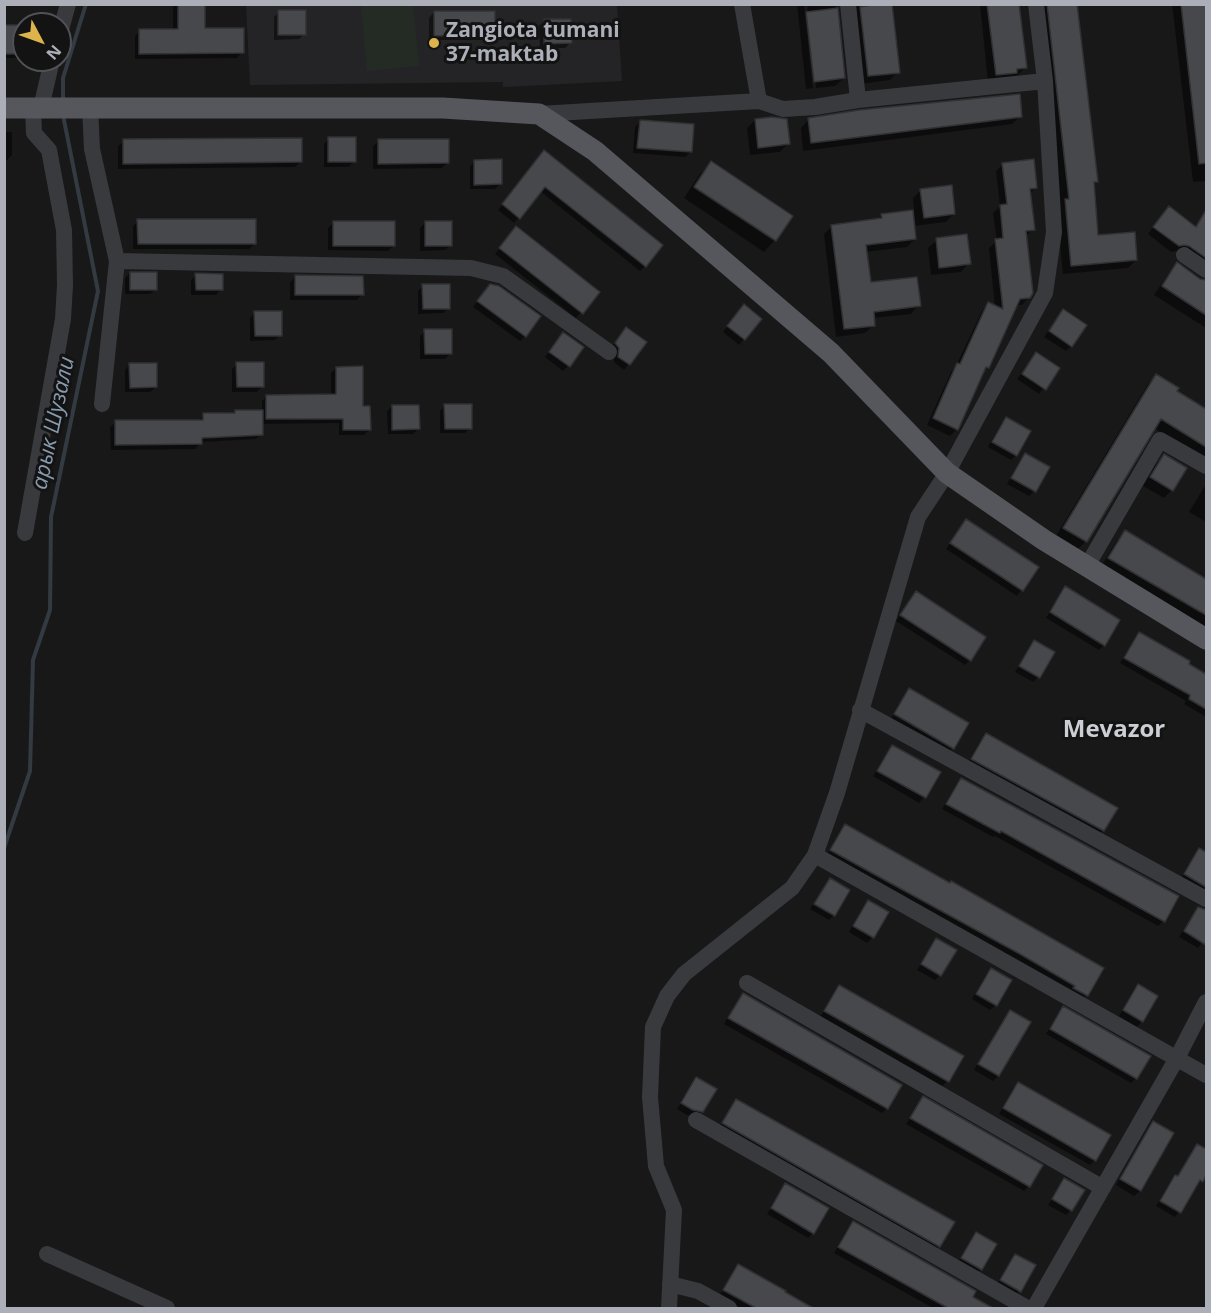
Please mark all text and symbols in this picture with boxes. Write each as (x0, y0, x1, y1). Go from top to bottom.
north arrow (12, 12, 72, 72)
place label: Zangiota tumani 37-maktab (446, 18, 620, 68)
marker: Zangiota tumani 37-maktab (427, 36, 441, 50)
text: N (42, 40, 67, 65)
water label: арык Шузали (27, 354, 81, 492)
district label: Mevazor (1063, 716, 1165, 744)

